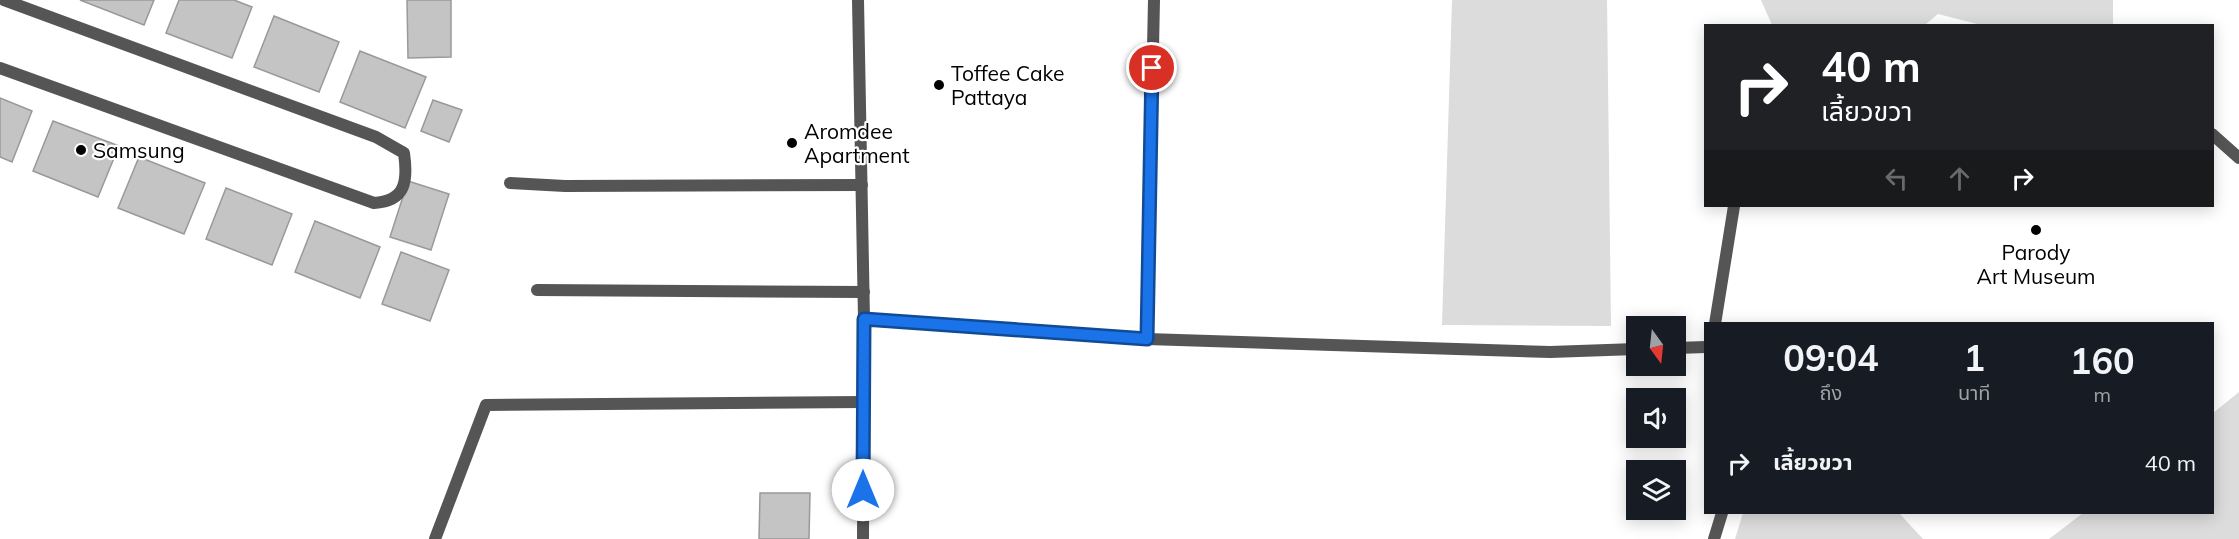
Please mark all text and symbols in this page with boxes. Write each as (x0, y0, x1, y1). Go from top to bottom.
text: 40 m (1821, 40, 1921, 93)
pin (1126, 42, 1177, 93)
icon: right (1722, 48, 1800, 126)
icon: arrive (1135, 51, 1168, 84)
place label: Toffee Cake Pattaya (951, 60, 1064, 110)
marker: Toffee Cake Pattaya (932, 78, 946, 92)
text: เลี้ยวขวา (1821, 94, 1912, 128)
place label: Aromdee Apartment (804, 118, 910, 168)
marker: Aromdee Apartment (785, 136, 799, 150)
place label: Samsung (93, 137, 185, 163)
marker: Samsung (74, 143, 88, 157)
icon: left (1880, 162, 1913, 195)
icon: ahead (1943, 162, 1976, 195)
icon: right (2006, 162, 2039, 195)
marker: Parody Art Museum (2029, 223, 2043, 237)
place label: Parody Art Museum (1977, 239, 2095, 289)
north arrow (1626, 316, 1686, 376)
map controls (1626, 316, 1686, 520)
text: 09:04 (1783, 335, 1879, 380)
text: 1 (1963, 335, 1985, 380)
text: 160 (2070, 338, 2135, 383)
text: ถึง (1820, 380, 1842, 405)
text: นาที (1958, 380, 1991, 405)
text: m (2093, 382, 2111, 407)
button: sound (1626, 388, 1686, 448)
icon: right (1722, 447, 1755, 480)
text: เลี้ยวขวา (1773, 448, 1853, 476)
text: 40 m (2145, 449, 2196, 477)
position arrow (831, 458, 895, 522)
button: layers (1626, 460, 1686, 520)

